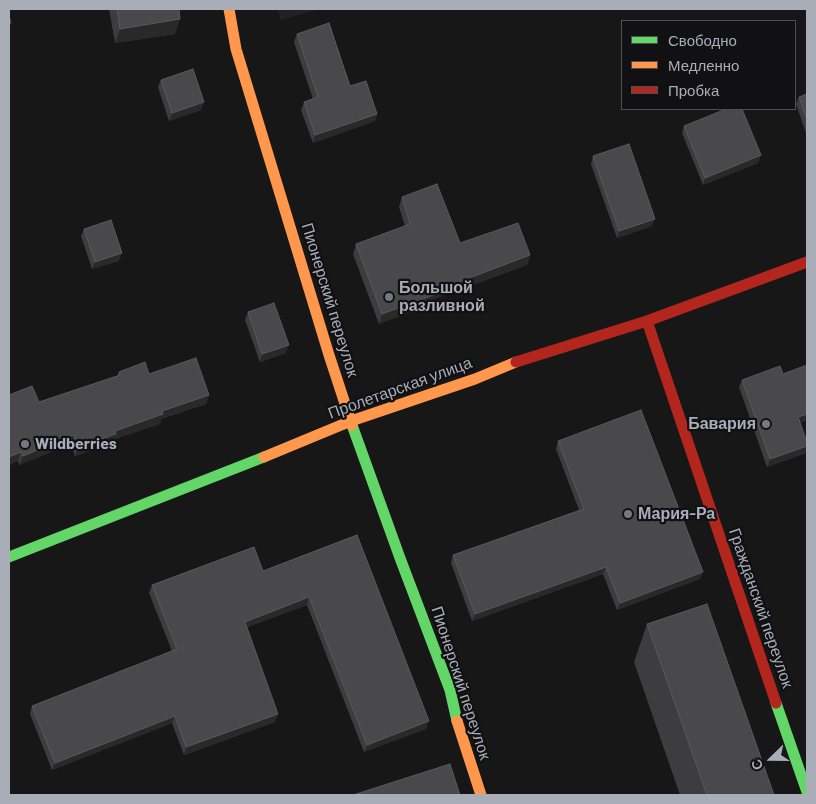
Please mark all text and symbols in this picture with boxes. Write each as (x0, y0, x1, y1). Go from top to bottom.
legend (621, 20, 796, 110)
text: Свободно (668, 31, 737, 49)
text: Медленно (668, 56, 739, 74)
text: Пробка (668, 81, 719, 99)
street label: Пионерский переулок (297, 221, 363, 379)
place label: Большой разливной (399, 278, 485, 316)
marker: Большой разливной (383, 291, 395, 303)
street label: Пролетарская улица (325, 353, 475, 423)
place label: Бавария (688, 414, 756, 434)
marker: Бавария (760, 418, 772, 430)
place label: Wildberries (35, 434, 117, 454)
marker: Wildberries (19, 438, 31, 450)
place label: Мария-Ра (638, 504, 715, 524)
marker: Мария-Ра (622, 508, 634, 520)
street label: Гражданский переулок (725, 526, 797, 690)
street label: Пионерский переулок (427, 604, 495, 762)
north arrow (746, 734, 796, 784)
text: С (747, 757, 766, 773)

